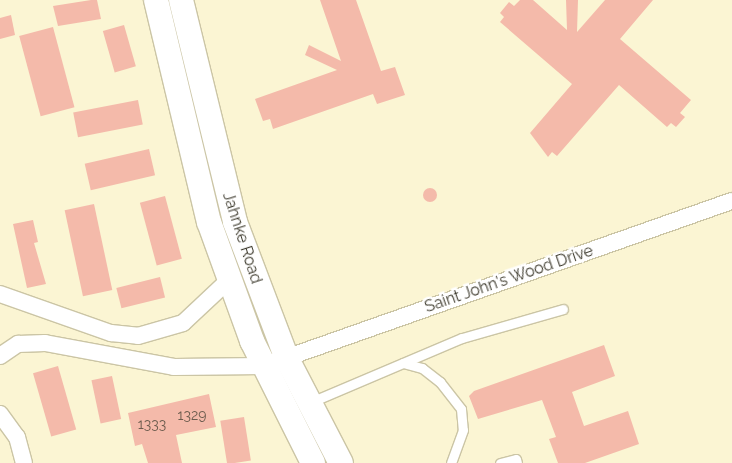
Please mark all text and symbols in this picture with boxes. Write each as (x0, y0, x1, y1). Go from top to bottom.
street label: Jahnke Road (218, 190, 266, 286)
street label: Saint John's Wood Drive (422, 241, 596, 317)
house number: 1329 (178, 407, 206, 423)
house number: 1333 (138, 416, 166, 432)

